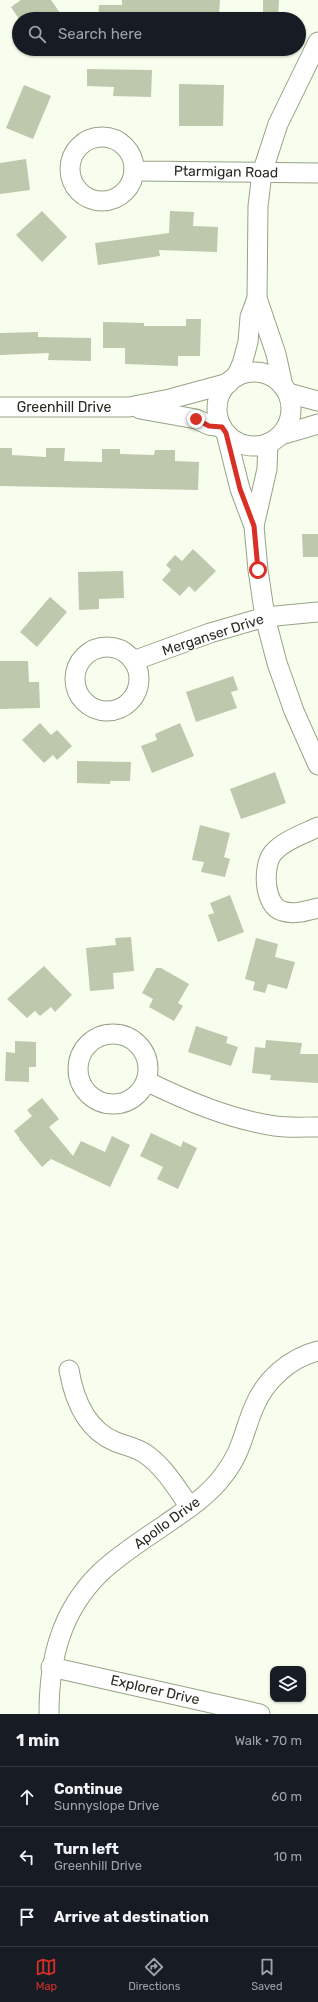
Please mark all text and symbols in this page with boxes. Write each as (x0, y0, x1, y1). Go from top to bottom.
search box (12, 12, 306, 56)
icon: search (26, 23, 48, 45)
text: Search here (58, 25, 142, 43)
street label: Ptarmigan Road (174, 163, 278, 181)
street label: Greenhill Drive (17, 399, 112, 416)
route end (187, 410, 205, 428)
route start (249, 561, 267, 579)
street label: Merganser Drive (160, 611, 266, 659)
street label: Apollo Drive (131, 1493, 204, 1553)
map controls (270, 1666, 306, 1702)
button: layers (270, 1666, 306, 1702)
street label: Explorer Drive (109, 1671, 201, 1709)
text: 1 min (16, 1730, 59, 1750)
text: Walk · 70 m (235, 1733, 302, 1748)
text: Continue (54, 1780, 123, 1798)
icon: ahead (16, 1786, 38, 1808)
text: 60 m (271, 1789, 302, 1804)
text: Sunnyslope Drive (54, 1798, 159, 1813)
text: Turn left (54, 1840, 119, 1858)
icon: left (16, 1846, 38, 1868)
text: 10 m (273, 1849, 302, 1864)
text: Greenhill Drive (54, 1858, 142, 1873)
icon: arrive (16, 1906, 38, 1928)
text: Arrive at destination (54, 1908, 209, 1926)
tab: Map (35, 1956, 57, 1993)
tab: Directions (128, 1956, 180, 1993)
tab: Saved (251, 1956, 283, 1993)

